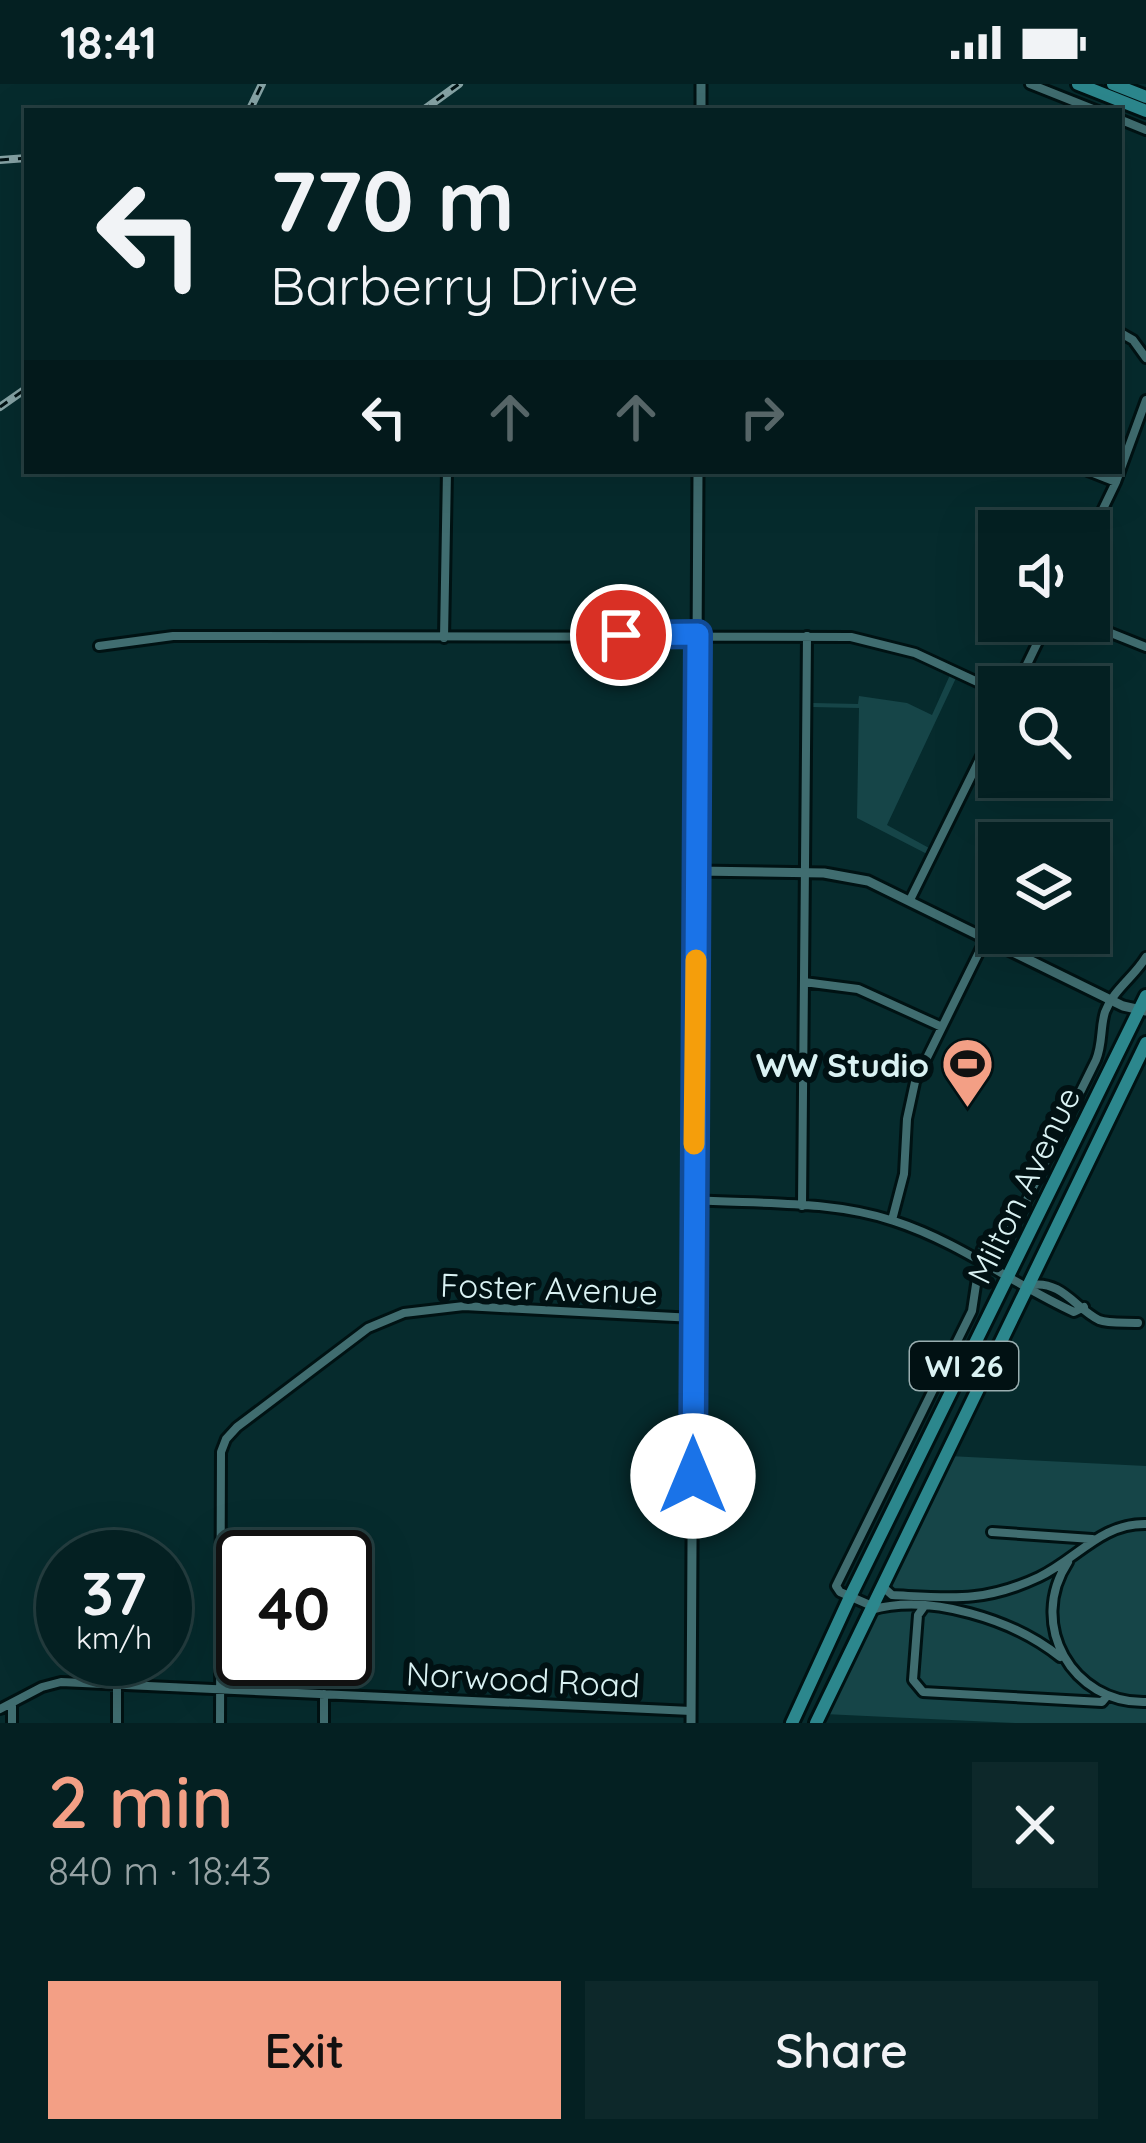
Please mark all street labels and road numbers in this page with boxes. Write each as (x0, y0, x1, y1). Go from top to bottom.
street label: Milton Avenue (958, 1080, 1088, 1290)
street label: Foster Avenue (439, 1264, 659, 1312)
road number: WI 26 (910, 1342, 1018, 1390)
street label: Norwood Road (405, 1652, 641, 1706)

